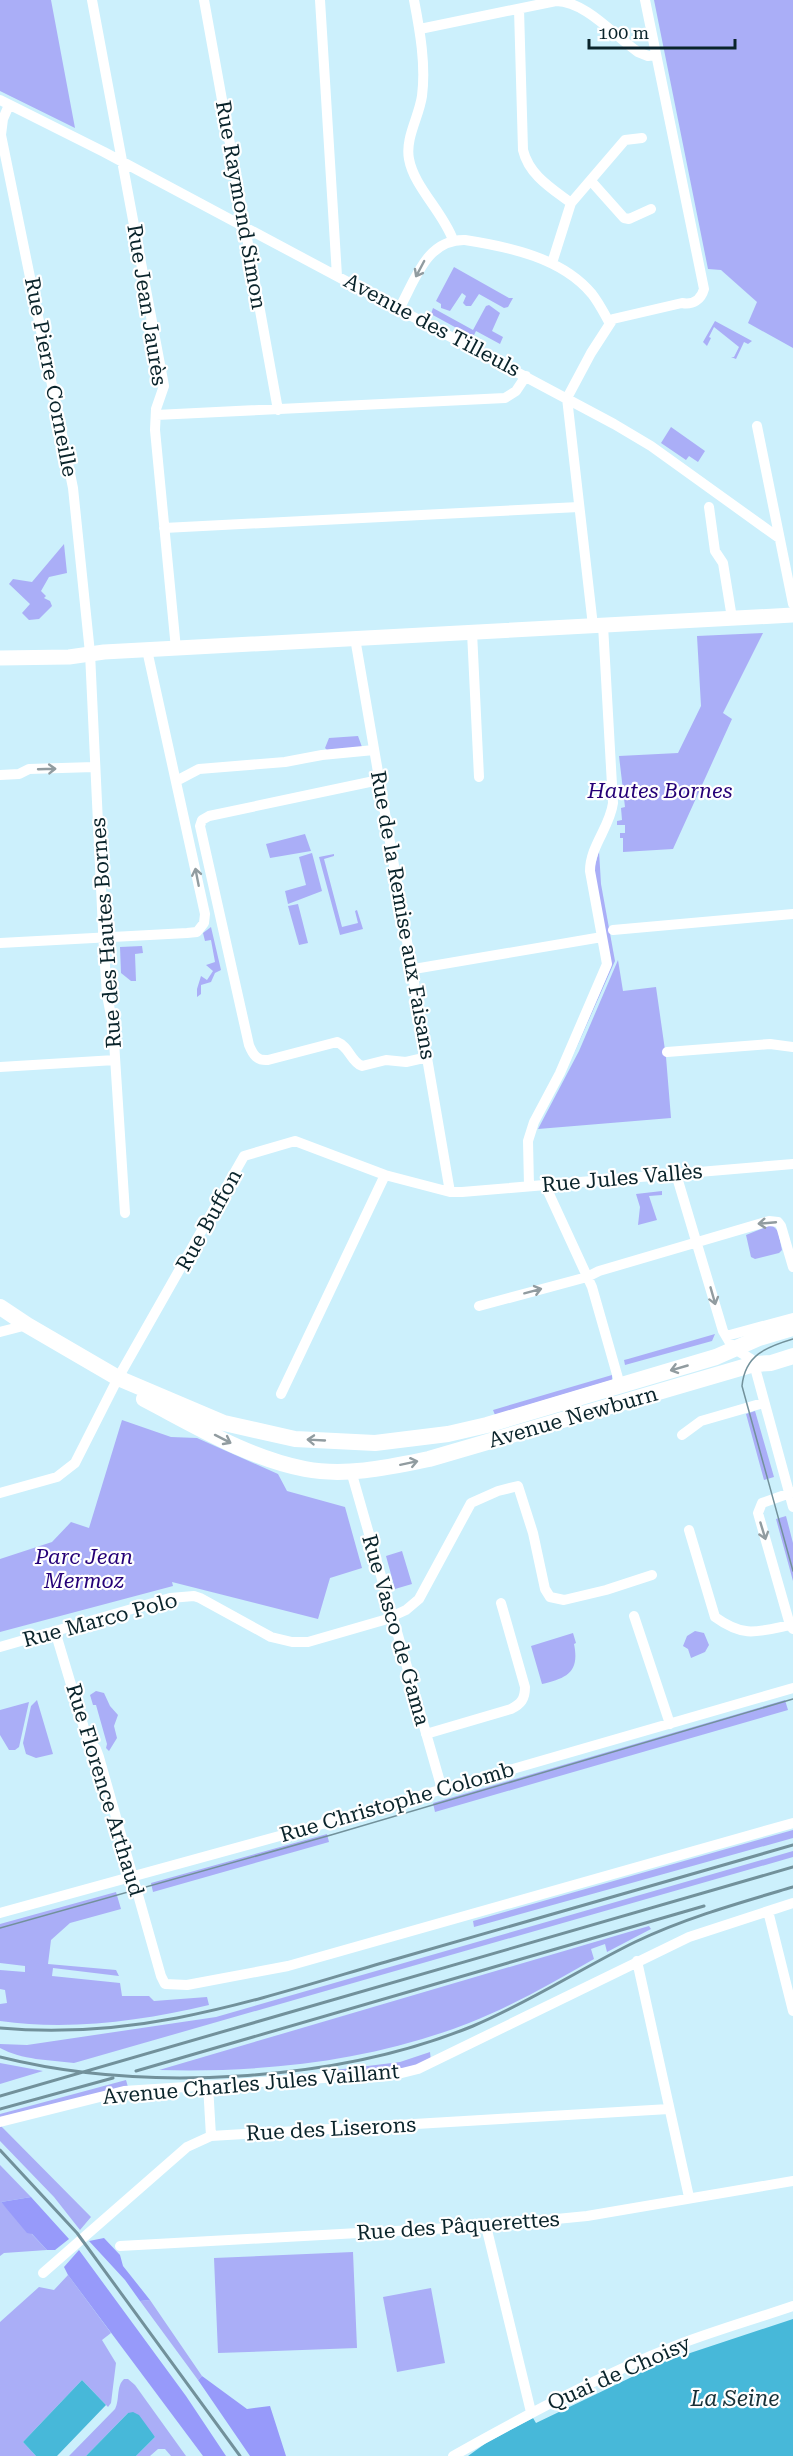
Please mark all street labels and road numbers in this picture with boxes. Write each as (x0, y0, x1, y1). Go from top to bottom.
street label: Rue Raymond Simon (211, 99, 271, 312)
street label: Rue Jean Jaurès (122, 223, 172, 387)
street label: Avenue des Tilleuls (340, 268, 524, 382)
street label: Rue Pierre Corneille (20, 275, 82, 479)
street label: Rue de la Remise aux Faisans (366, 769, 440, 1061)
street label: Rue des Hautes Bornes (86, 817, 126, 1049)
street label: Rue Jules Vallès (541, 1159, 703, 1197)
street label: Rue Buffon (171, 1165, 247, 1275)
street label: Avenue Newburn (486, 1381, 661, 1453)
street label: Rue Vasco de Gama (357, 1532, 435, 1729)
street label: Rue Marco Polo (20, 1588, 180, 1652)
street label: Rue Florence Arthaud (61, 1681, 149, 1900)
street label: Rue Christophe Colomb (277, 1757, 517, 1847)
street label: Avenue Charles Jules Vaillant (102, 2059, 400, 2109)
street label: Rue des Liserons (245, 2113, 417, 2145)
street label: Rue des Pâquerettes (356, 2207, 560, 2245)
street label: Quai de Choisy (544, 2330, 695, 2415)

